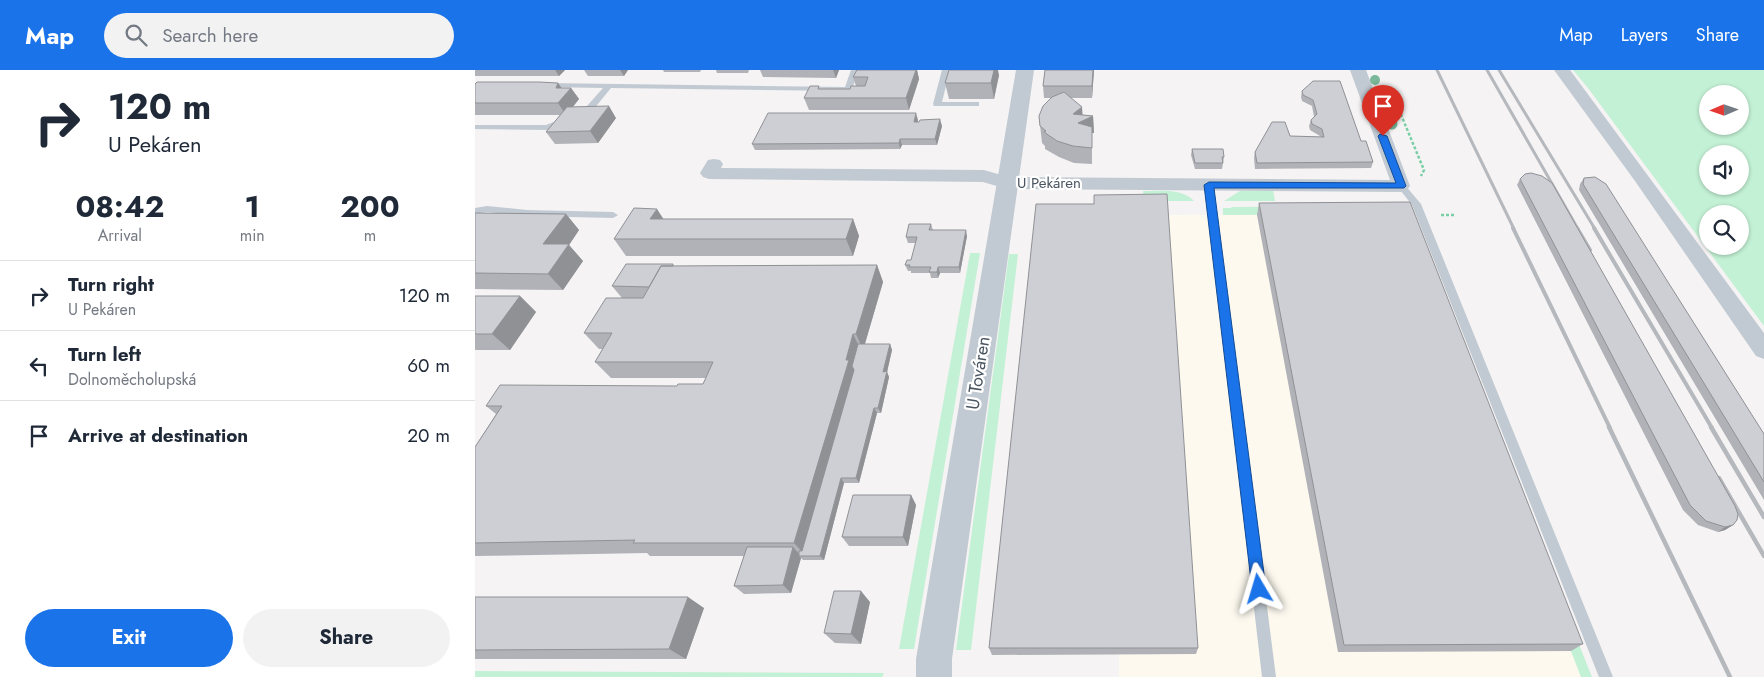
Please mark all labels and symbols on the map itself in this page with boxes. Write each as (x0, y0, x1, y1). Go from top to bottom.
pin (1362, 85, 1404, 136)
north arrow (1699, 85, 1749, 135)
street label: U Pekáren (1017, 172, 1081, 194)
street label: U Továren (959, 334, 997, 412)
position arrow (1232, 562, 1284, 614)

